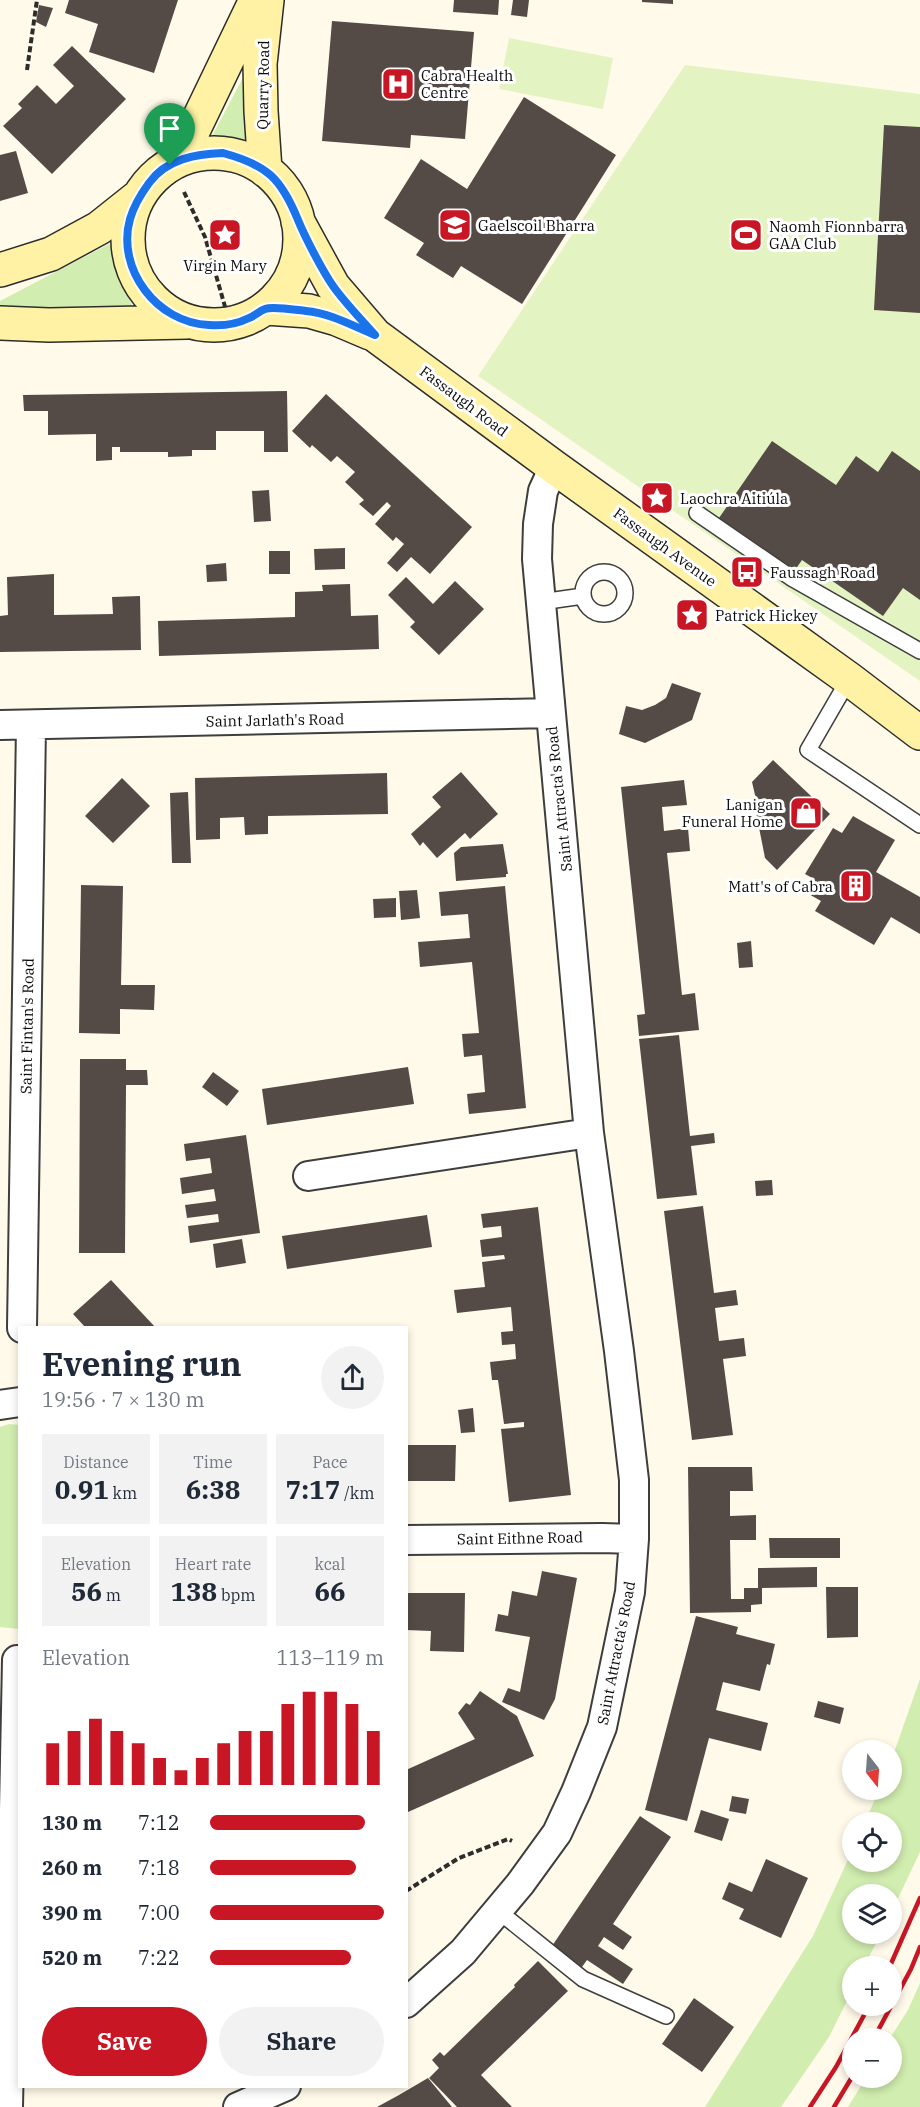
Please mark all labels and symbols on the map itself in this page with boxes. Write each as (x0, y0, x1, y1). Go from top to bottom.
street label: Quarry Road (253, 40, 273, 130)
hospital icon: Cabra Health Centre (380, 66, 416, 102)
place label: Cabra Health Centre (421, 66, 513, 102)
pin (144, 103, 195, 165)
school or university icon: Gaelscoil Bharra (437, 207, 473, 243)
place label: Gaelscoil Bharra (478, 216, 595, 235)
place icon: Virgin Mary (207, 217, 243, 253)
sports icon: Naomh Fionnbarra GAA Club (728, 217, 764, 253)
place label: Naomh Fionnbarra GAA Club (769, 217, 905, 253)
place label: Virgin Mary (183, 256, 267, 275)
street label: Fassaugh Road (416, 362, 512, 440)
place icon: Laochra Aitiúla (639, 480, 675, 516)
place label: Laochra Aitiúla (680, 489, 788, 508)
street label: Fassaugh Avenue (610, 503, 720, 591)
bus stop icon: Faussagh Road (729, 554, 765, 590)
place label: Faussagh Road (770, 563, 876, 582)
place icon: Patrick Hickey (674, 597, 710, 633)
place label: Patrick Hickey (715, 606, 818, 625)
street label: Saint Jarlath's Road (206, 709, 344, 731)
street label: Saint Attracta's Road (542, 725, 576, 873)
place label: Lanigan Funeral Home (682, 795, 783, 831)
shop icon: Lanigan Funeral Home (788, 795, 824, 831)
building icon: Matt's of Cabra (838, 868, 874, 904)
place label: Matt's of Cabra (728, 877, 833, 896)
street label: Saint Fintan's Road (16, 958, 38, 1094)
street label: Saint Eithne Road (457, 1527, 583, 1549)
street label: Saint Attracta's Road (593, 1580, 639, 1726)
north arrow (842, 1740, 902, 1800)

